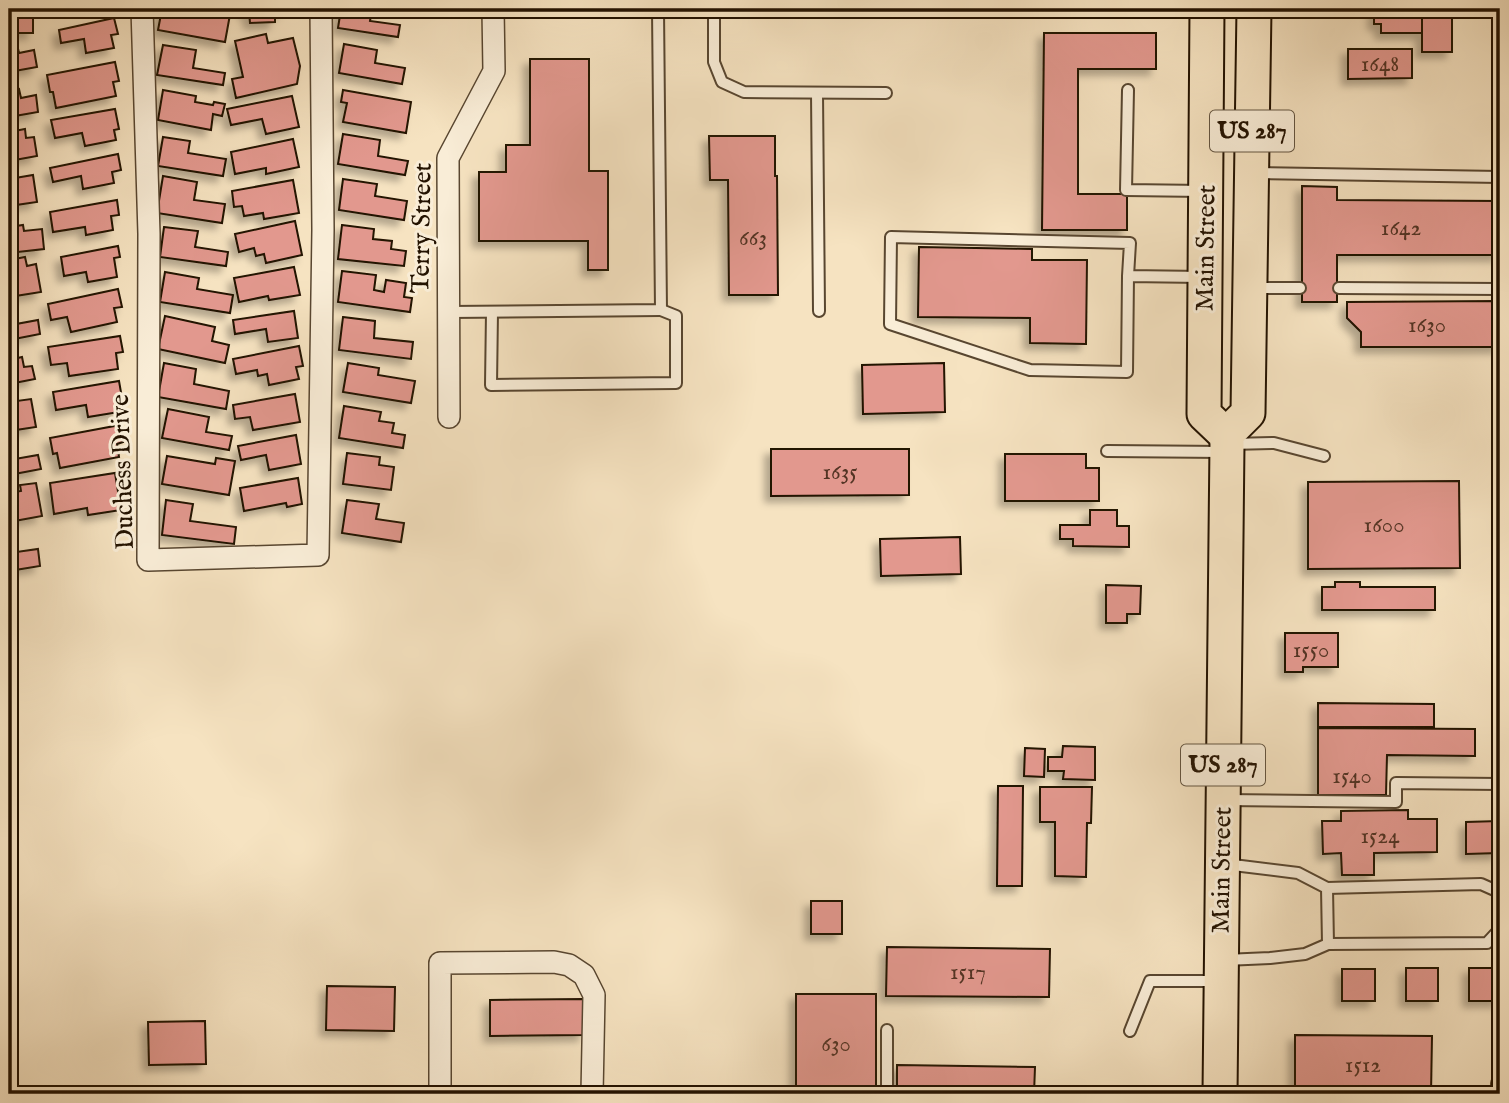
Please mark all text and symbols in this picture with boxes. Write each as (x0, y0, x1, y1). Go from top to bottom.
house number: 1648 (1361, 50, 1399, 79)
road number: US 287 (1210, 110, 1294, 152)
street label: Terry Street (404, 162, 440, 294)
street label: Main Street (1188, 184, 1224, 312)
house number: 1642 (1381, 214, 1421, 243)
house number: 663 (739, 224, 767, 253)
house number: 1630 (1408, 311, 1446, 340)
street label: Duchess Drive (104, 394, 142, 550)
house number: 1635 (822, 458, 858, 487)
house number: 1600 (1364, 511, 1404, 540)
house number: 1550 (1293, 636, 1329, 665)
road number: US 287 (1181, 744, 1265, 786)
house number: 1540 (1332, 762, 1372, 791)
street label: Main Street (1204, 806, 1240, 934)
house number: 1524 (1361, 822, 1400, 851)
house number: 1517 (950, 958, 986, 987)
house number: 630 (821, 1030, 851, 1059)
house number: 1512 (1345, 1051, 1381, 1080)

